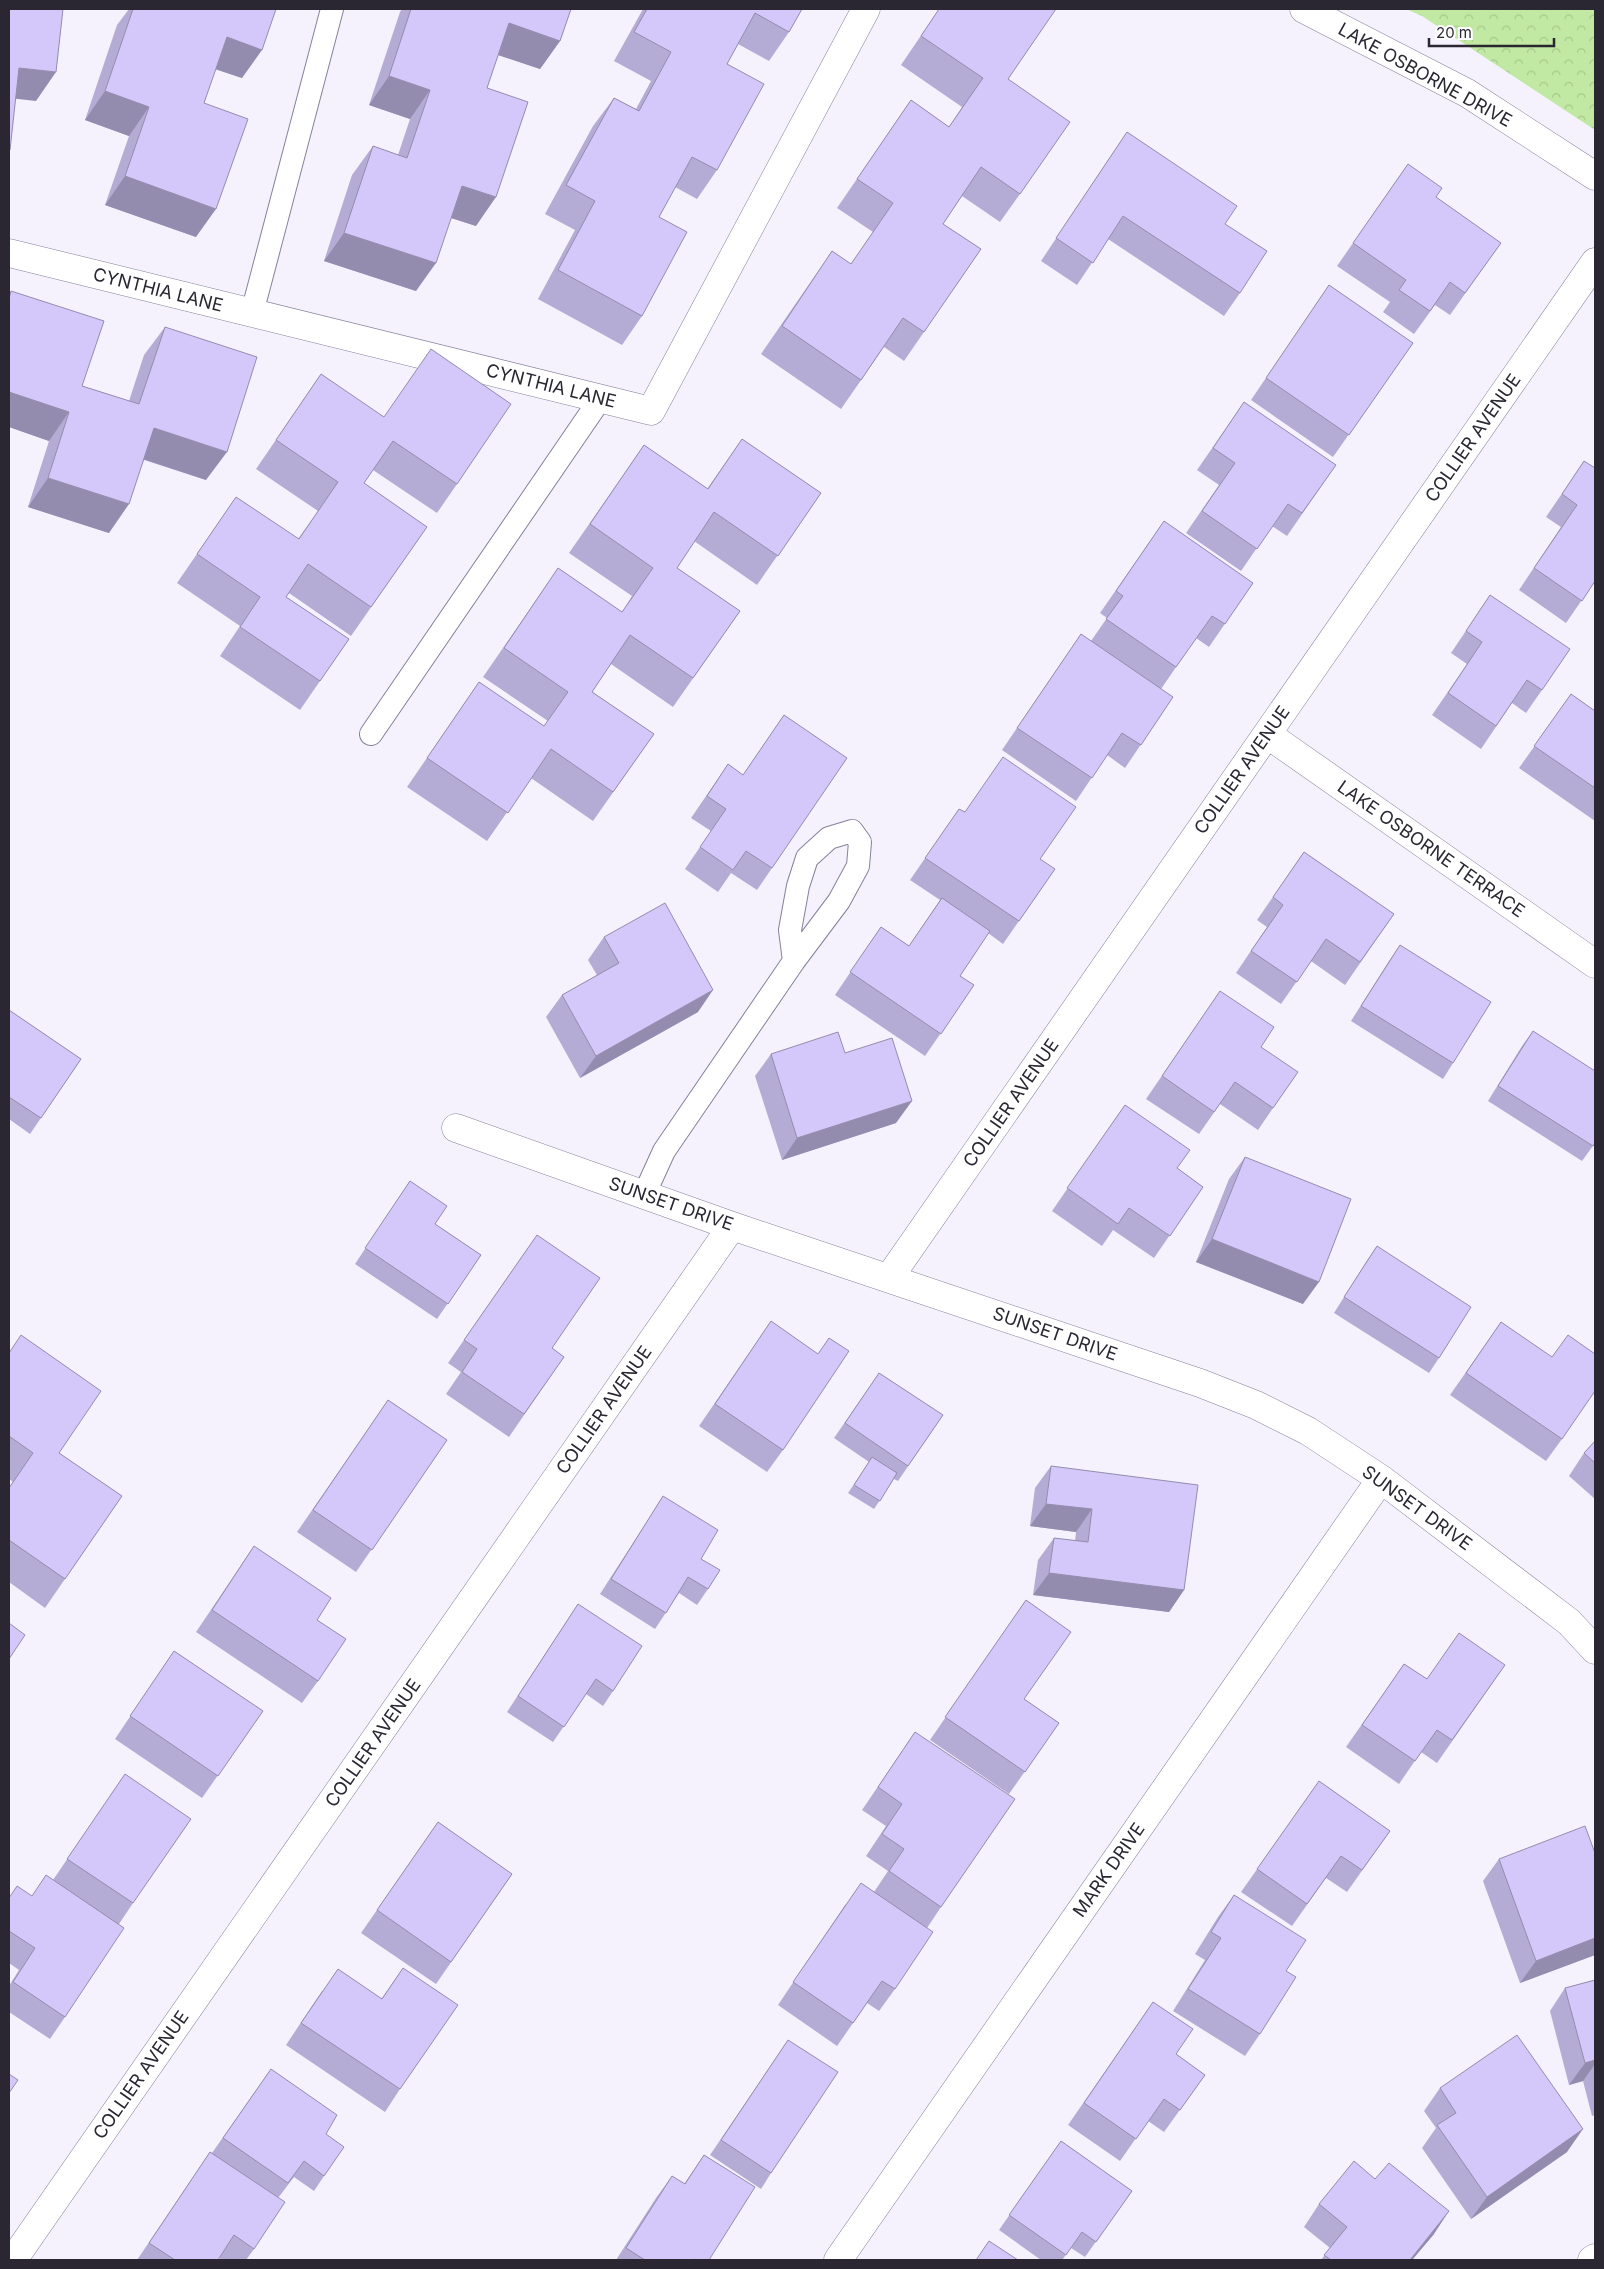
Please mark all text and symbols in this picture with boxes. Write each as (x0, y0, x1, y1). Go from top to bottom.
scale bar (1429, 15, 1554, 47)
street label: LAKE OSBORNE DRIVE (1335, 18, 1516, 131)
text: 20 m (1436, 23, 1472, 42)
street label: CYNTHIA LANE (91, 263, 225, 316)
street label: CYNTHIA LANE (484, 359, 618, 412)
street label: COLLIER AVENUE (1420, 370, 1525, 506)
street label: COLLIER AVENUE (1189, 702, 1294, 838)
street label: LAKE OSBORNE TERRACE (1334, 776, 1529, 921)
street label: COLLIER AVENUE (958, 1035, 1063, 1171)
street label: SUNSET DRIVE (606, 1172, 736, 1235)
street label: SUNSET DRIVE (990, 1302, 1120, 1365)
street label: COLLIER AVENUE (551, 1342, 656, 1478)
street label: SUNSET DRIVE (1358, 1461, 1476, 1554)
street label: COLLIER AVENUE (320, 1675, 425, 1811)
street label: MARK DRIVE (1068, 1819, 1149, 1921)
street label: COLLIER AVENUE (88, 2007, 193, 2143)

